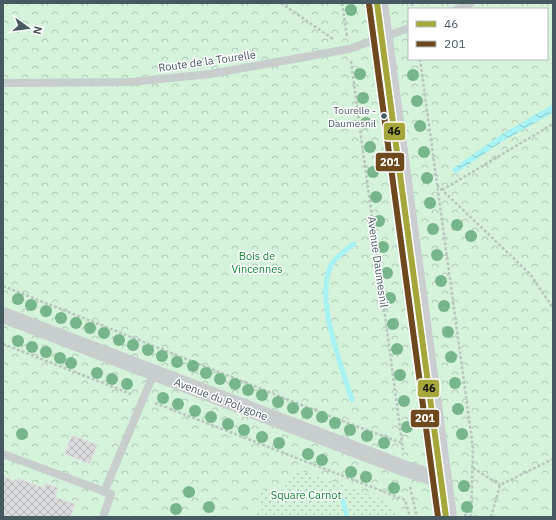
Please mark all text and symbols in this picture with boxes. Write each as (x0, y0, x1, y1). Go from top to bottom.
north arrow (8, 8, 48, 48)
legend (408, 8, 548, 60)
text: 46 (444, 16, 458, 31)
text: N (30, 25, 45, 36)
text: 201 (444, 36, 466, 51)
street label: Route de la Tourelle (157, 47, 257, 75)
place label: Tourelle - Daumesnil (328, 104, 376, 130)
marker: Tourelle - Daumesnil (379, 111, 389, 121)
line badge: 46 (383, 122, 406, 141)
text: 46 (387, 124, 401, 138)
line badge: 201 (375, 152, 405, 172)
text: 201 (380, 155, 400, 169)
street label: Avenue Daumesnil (365, 216, 391, 308)
park label: Bois de Vincennes (231, 249, 283, 276)
street label: Avenue du Polygone (172, 375, 270, 423)
line badge: 46 (417, 379, 440, 398)
text: 46 (422, 381, 436, 395)
line badge: 201 (410, 409, 440, 428)
text: 201 (415, 411, 435, 425)
park label: Square Carnot (271, 488, 341, 502)

